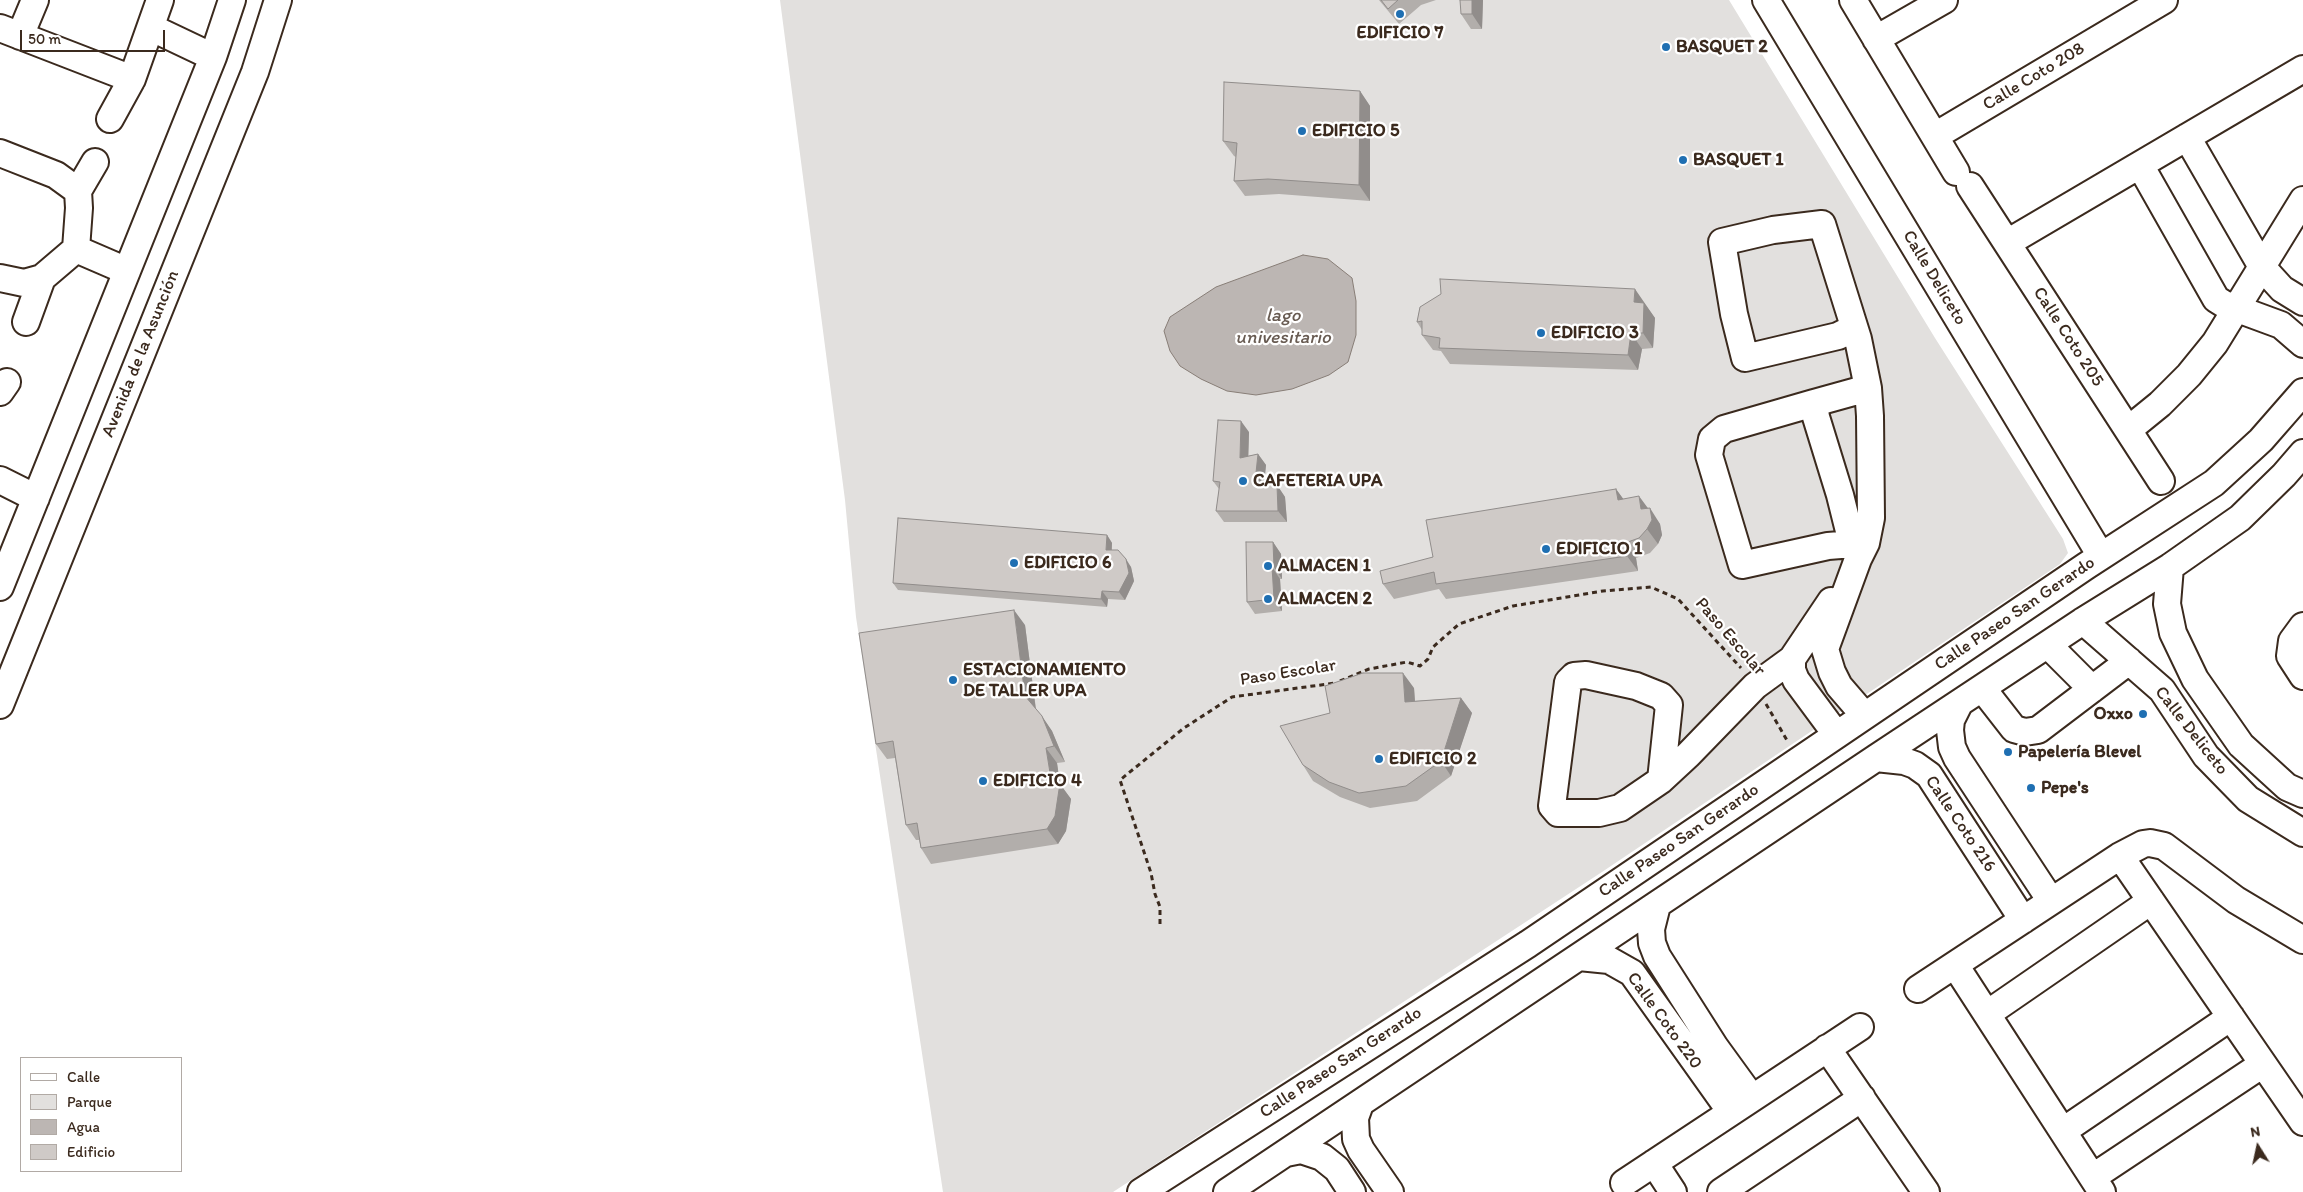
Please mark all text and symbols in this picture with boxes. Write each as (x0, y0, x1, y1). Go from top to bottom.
marker: EDIFICIO 7 (1394, 8, 1406, 20)
scale bar (22, 20, 168, 52)
place label: EDIFICIO 7 (1357, 22, 1443, 44)
text: 50 m (28, 30, 61, 48)
place label: BASQUET 2 (1676, 36, 1768, 58)
street label: Calle Coto 208 (1979, 38, 2089, 116)
marker: BASQUET 2 (1660, 41, 1672, 53)
place label: EDIFICIO 5 (1312, 120, 1399, 142)
marker: EDIFICIO 5 (1296, 125, 1308, 137)
place label: BASQUET 1 (1693, 149, 1784, 171)
marker: BASQUET 1 (1677, 154, 1689, 166)
street label: Calle Deliceto (1897, 227, 1971, 329)
street label: Avenida de la Asunción (98, 267, 184, 441)
street label: Calle Coto 205 (2028, 283, 2108, 391)
water label: lago univesitario (1235, 305, 1331, 349)
place label: EDIFICIO 3 (1551, 322, 1639, 344)
marker: EDIFICIO 3 (1535, 327, 1547, 339)
place label: CAFETERIA UPA (1253, 470, 1382, 492)
marker: CAFETERIA UPA (1237, 475, 1249, 487)
place label: EDIFICIO 1 (1556, 538, 1642, 560)
marker: EDIFICIO 1 (1540, 543, 1552, 555)
place label: EDIFICIO 6 (1024, 552, 1111, 574)
street label: Calle Paseo San Gerardo (1931, 552, 2099, 676)
place label: ALMACEN 1 (1278, 555, 1371, 577)
marker: EDIFICIO 6 (1008, 557, 1020, 569)
marker: ALMACEN 1 (1262, 560, 1274, 572)
place label: ALMACEN 2 (1278, 588, 1372, 610)
marker: ALMACEN 2 (1262, 593, 1274, 605)
street label: Paso Escolar (1690, 593, 1770, 681)
street label: Paso Escolar (1239, 655, 1337, 691)
place label: ESTACIONAMIENTO DE TALLER UPA (963, 659, 1126, 702)
marker: ESTACIONAMIENTO DE TALLER UPA (947, 674, 959, 686)
street label: Calle Deliceto (2150, 682, 2232, 780)
place label: Oxxo (2093, 703, 2133, 725)
marker: Oxxo (2137, 708, 2149, 720)
place label: Papelería Blevel (2018, 741, 2141, 763)
marker: Papelería Blevel (2002, 746, 2014, 758)
place label: EDIFICIO 2 (1389, 748, 1476, 770)
marker: EDIFICIO 2 (1373, 753, 1385, 765)
place label: EDIFICIO 4 (993, 770, 1082, 792)
street label: Calle Coto 216 (1920, 772, 2000, 876)
marker: EDIFICIO 4 (977, 775, 989, 787)
place label: Pepe's (2041, 777, 2089, 799)
street label: Calle Paseo San Gerardo (1595, 779, 1763, 903)
marker: Pepe's (2025, 782, 2037, 794)
street label: Calle Coto 220 (1622, 968, 1706, 1074)
street label: Calle Paseo San Gerardo (1256, 1002, 1426, 1124)
legend (20, 1057, 182, 1172)
text: Calle (67, 1068, 100, 1086)
text: Parque (67, 1093, 112, 1111)
text: Agua (67, 1118, 100, 1136)
north arrow (2233, 1122, 2283, 1172)
text: N (2249, 1123, 2261, 1141)
text: Edificio (67, 1143, 115, 1161)

